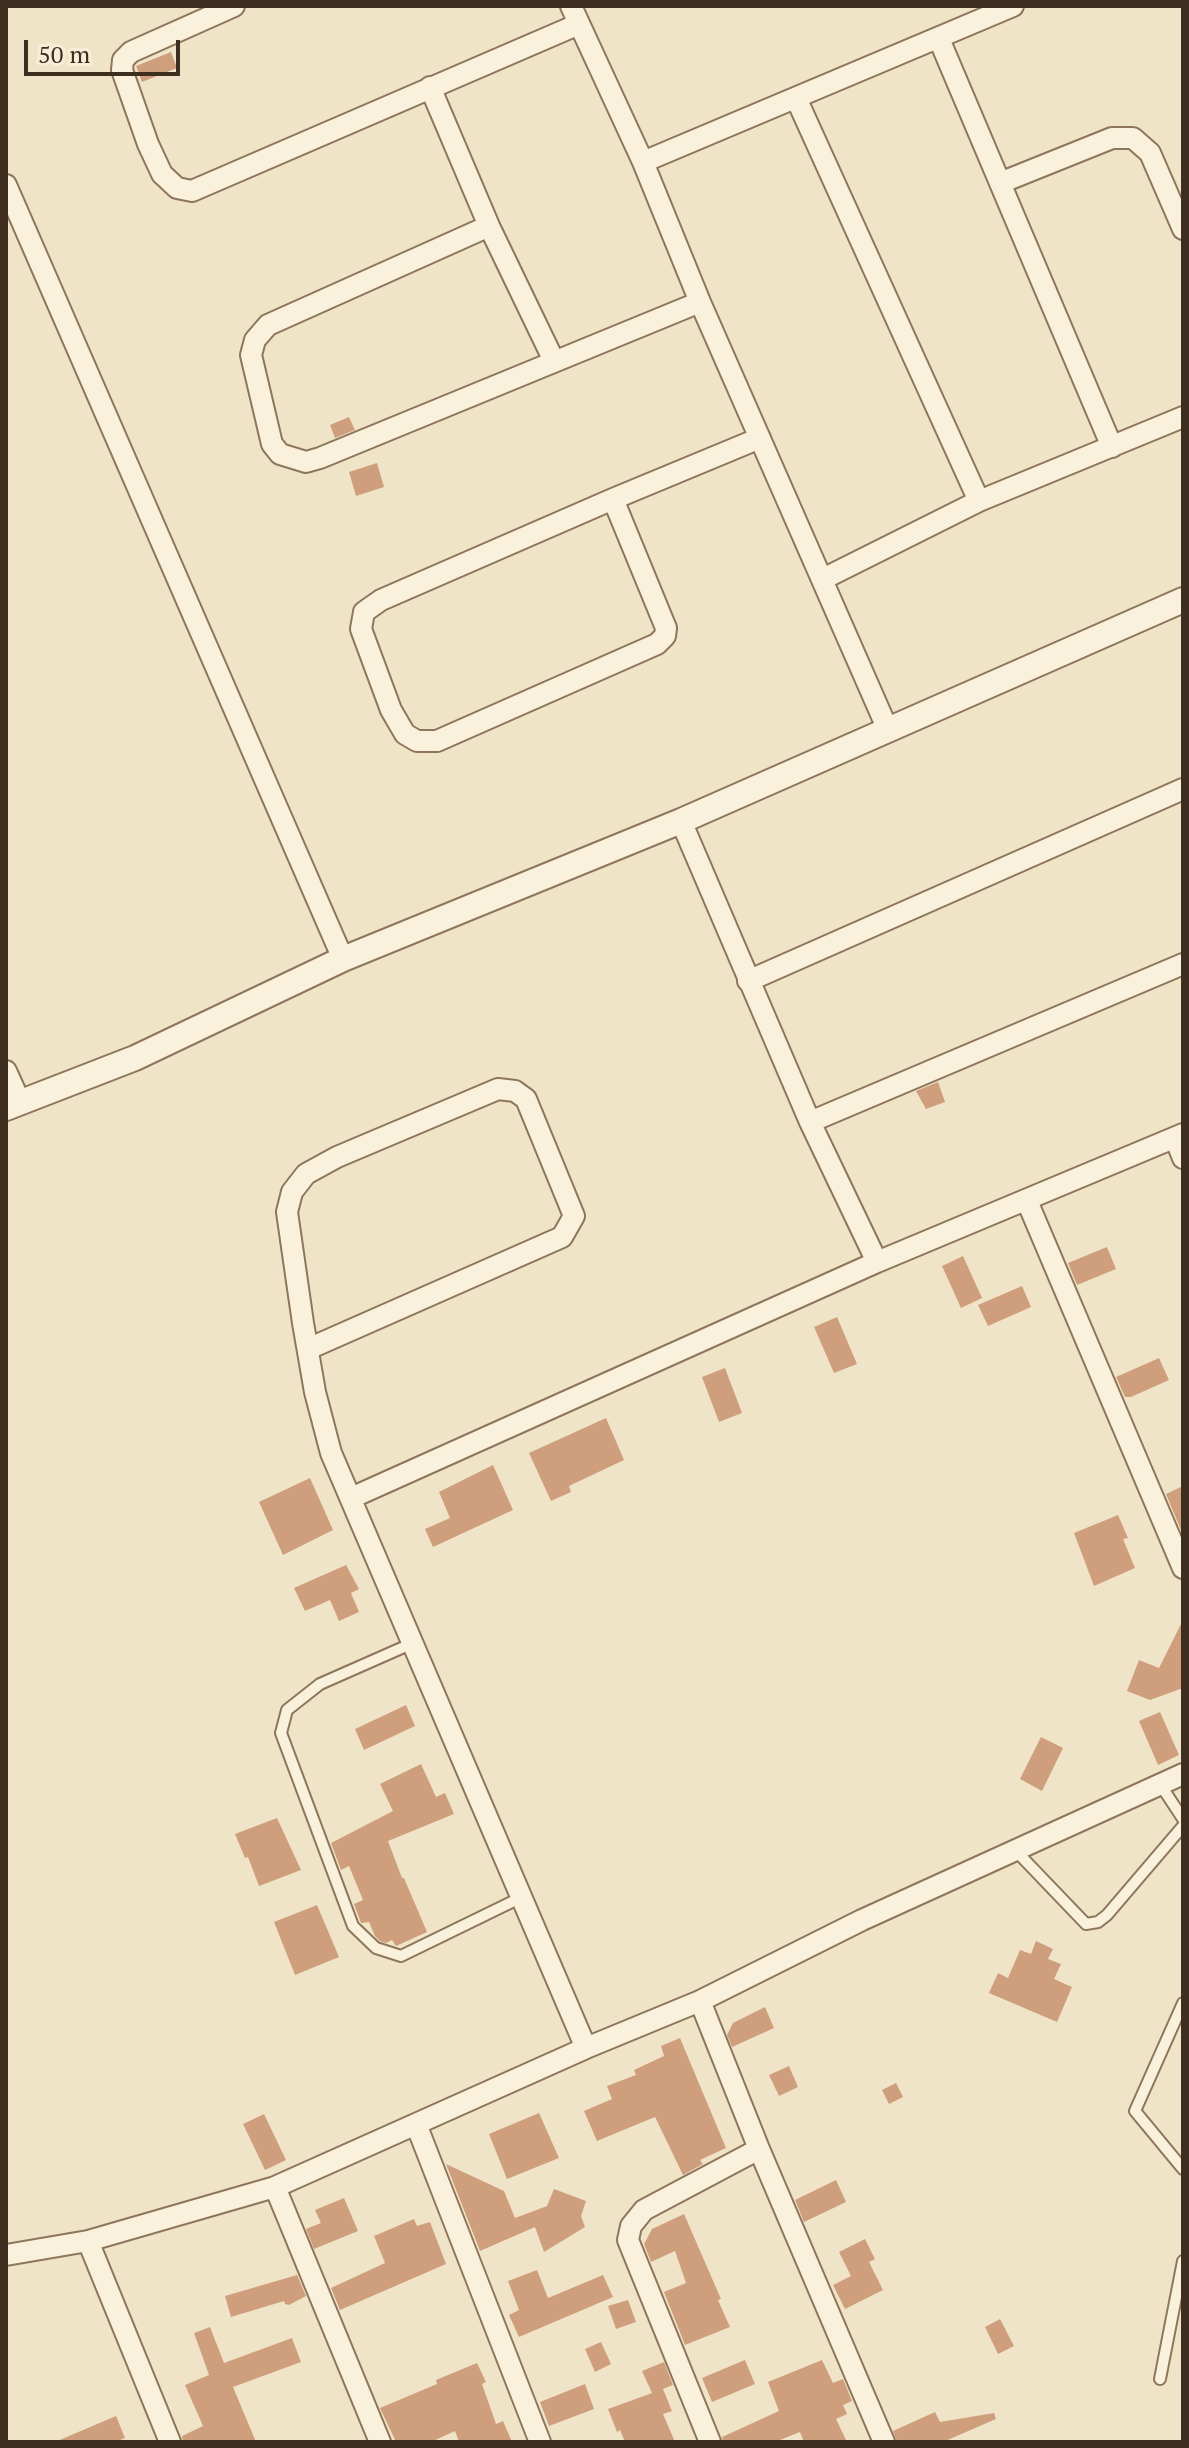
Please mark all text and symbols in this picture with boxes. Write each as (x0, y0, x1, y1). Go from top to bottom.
scale bar (28, 24, 184, 74)
text: 50 m (38, 38, 90, 70)

